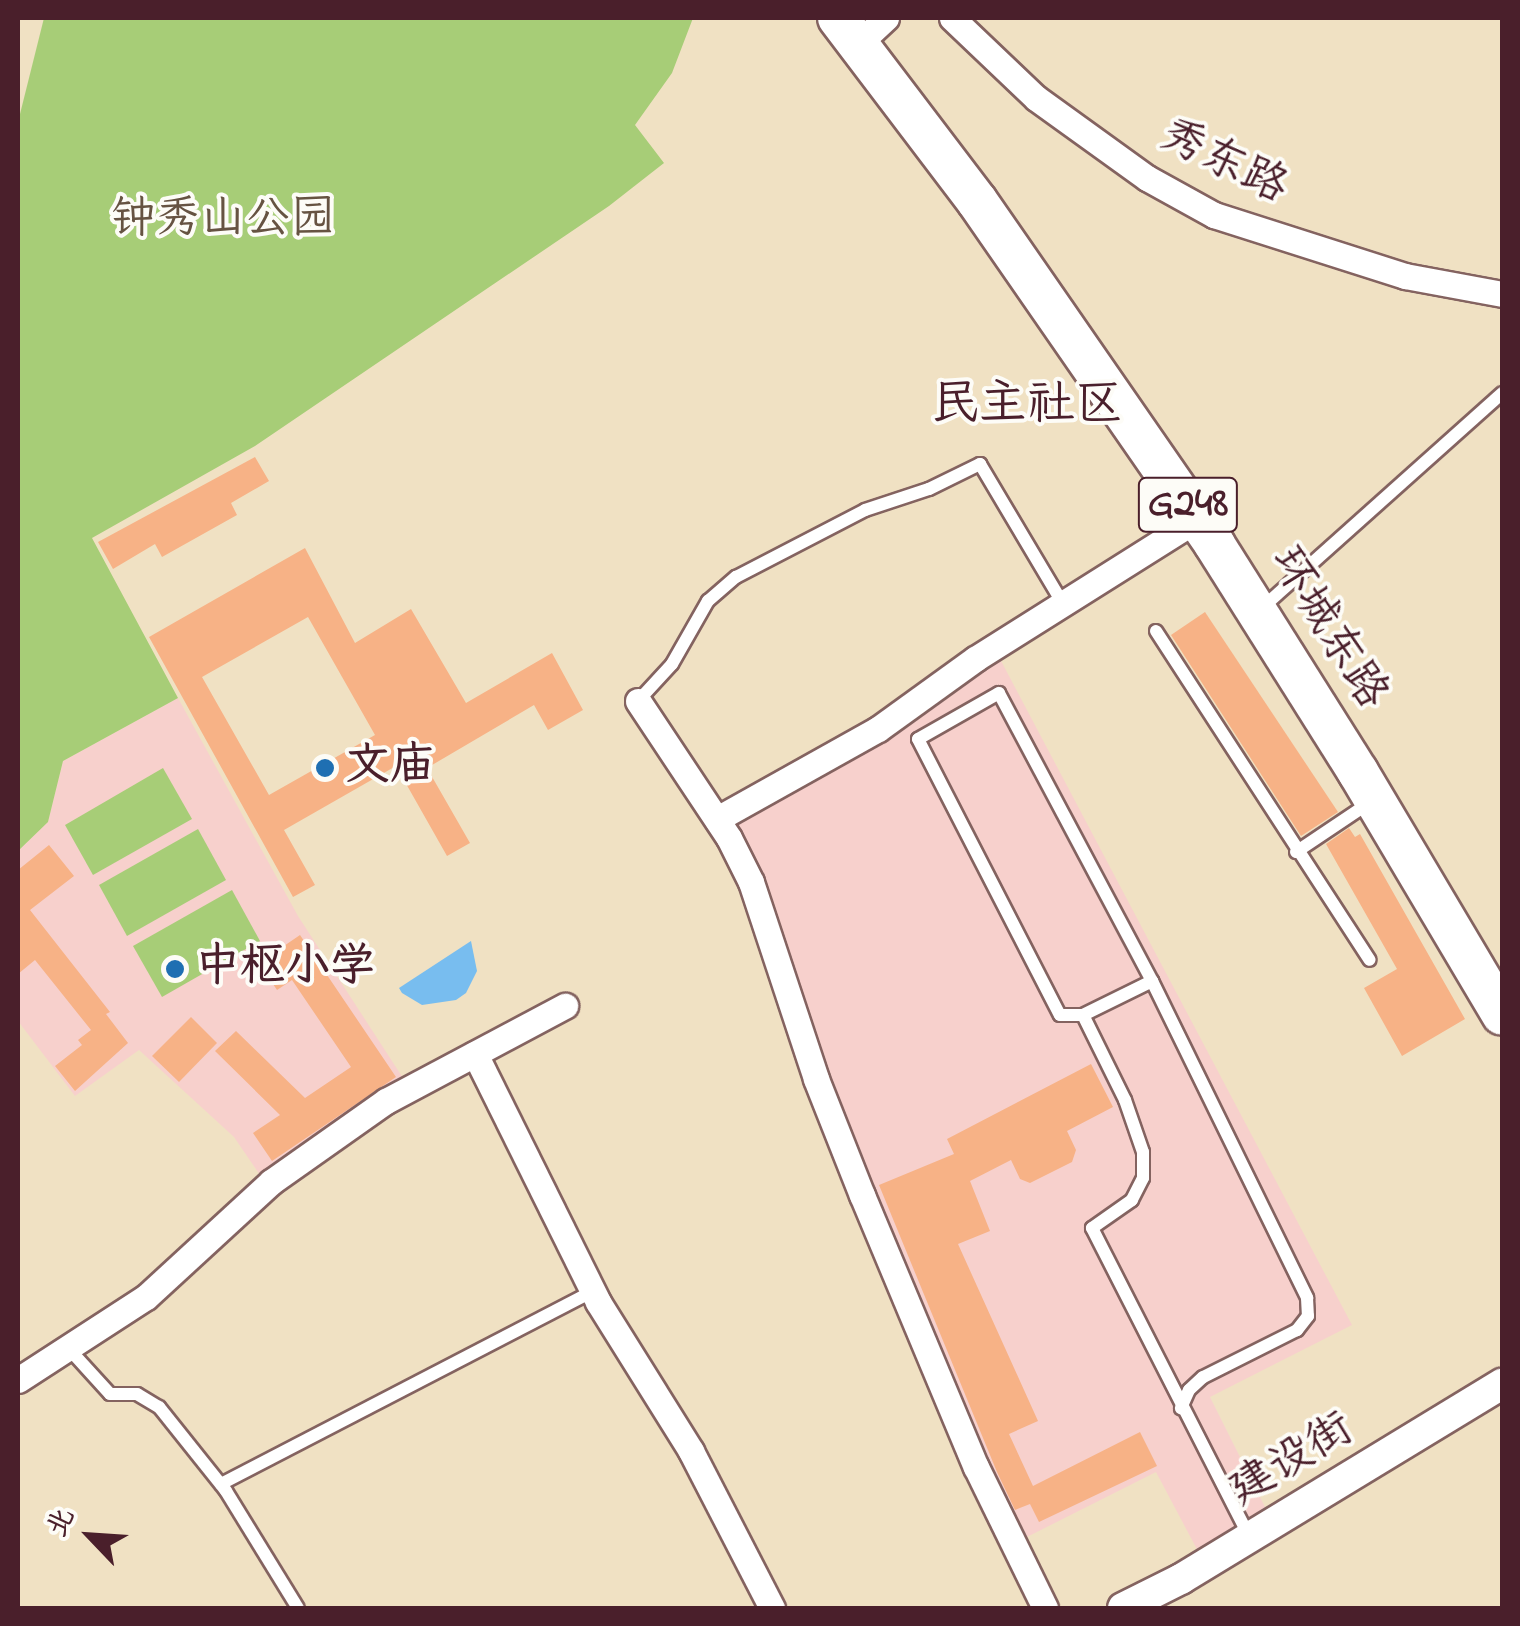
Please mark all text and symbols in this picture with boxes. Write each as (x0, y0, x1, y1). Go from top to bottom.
street label: 秀东路 (1150, 109, 1296, 217)
park label: 钟秀山公园 (111, 194, 335, 248)
district label: 民主社区 (931, 378, 1123, 436)
road number: G248 (1136, 468, 1240, 542)
street label: 环城东路 (1256, 538, 1398, 720)
place label: 文庙 (345, 741, 435, 795)
marker: 文庙 (314, 757, 336, 779)
place label: 中枢小学 (195, 942, 375, 996)
marker: 中枢小学 (164, 958, 186, 980)
street label: 建设街 (1220, 1403, 1364, 1519)
north arrow (40, 1486, 140, 1586)
text: 北 (38, 1502, 87, 1544)

